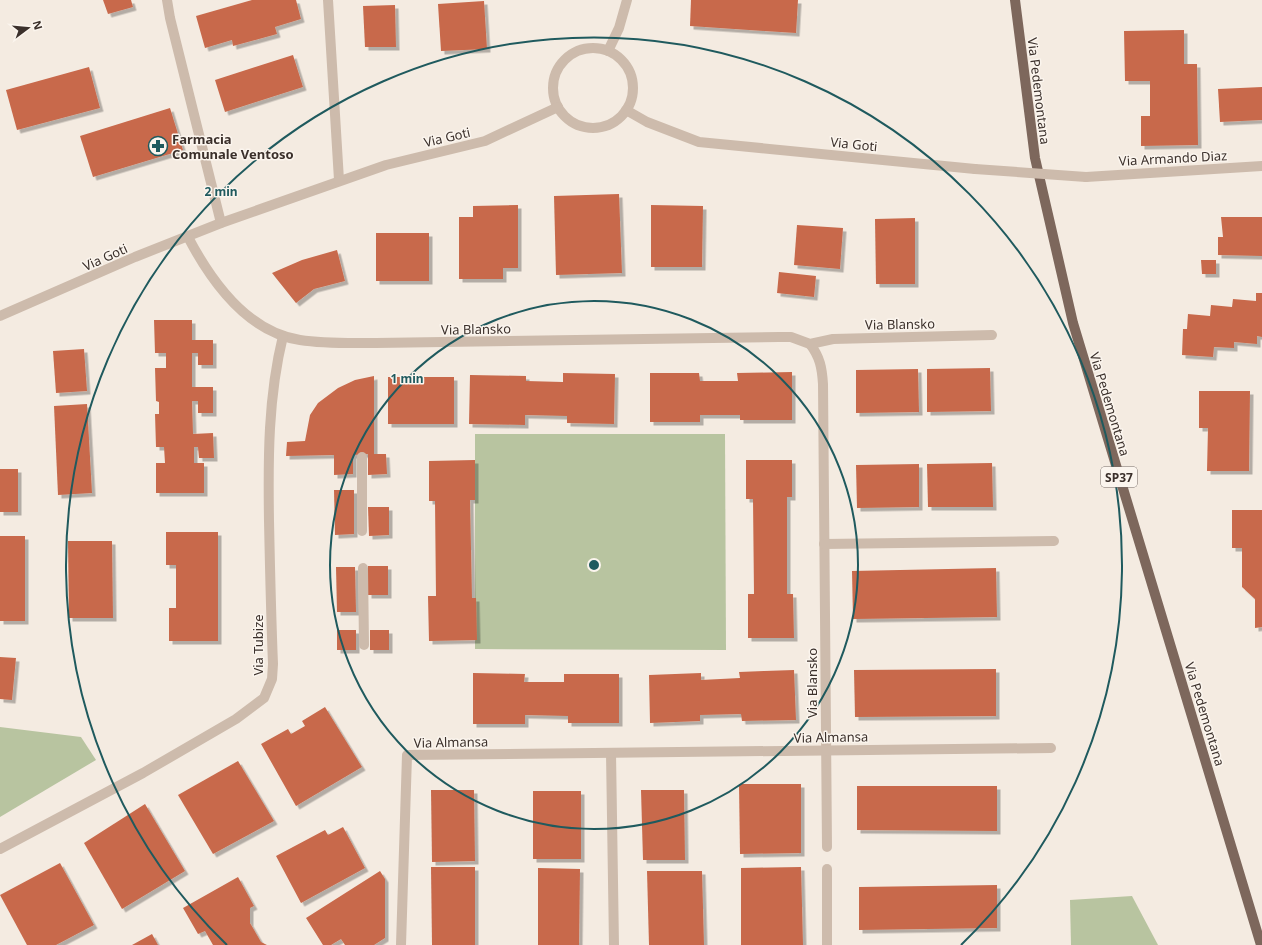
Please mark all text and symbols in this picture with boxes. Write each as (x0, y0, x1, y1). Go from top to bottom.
north arrow (8, 8, 48, 48)
text: N (30, 19, 47, 31)
street label: Via Pedemontana (1024, 36, 1054, 146)
street label: Via Goti (422, 123, 472, 151)
place label: Farmacia Comunale Ventoso (172, 130, 294, 163)
street label: Via Goti (830, 133, 878, 155)
pharmacy icon: Farmacia Comunale Ventoso (147, 135, 169, 157)
street label: Via Armando Diaz (1118, 146, 1228, 170)
text: 2 min (204, 183, 238, 200)
street label: Via Goti (80, 239, 130, 275)
street label: Via Blansko (865, 314, 935, 334)
street label: Via Blansko (441, 319, 511, 339)
street label: Via Pedemontana (1086, 350, 1134, 458)
text: 1 min (390, 370, 424, 387)
road number: SP37 (1101, 467, 1137, 487)
centre of rings (587, 558, 601, 572)
street label: Via Tubize (249, 614, 267, 676)
street label: Via Blansko (803, 648, 821, 718)
street label: Via Pedemontana (1181, 660, 1229, 768)
street label: Via Almansa (794, 727, 868, 747)
street label: Via Almansa (414, 732, 488, 752)

